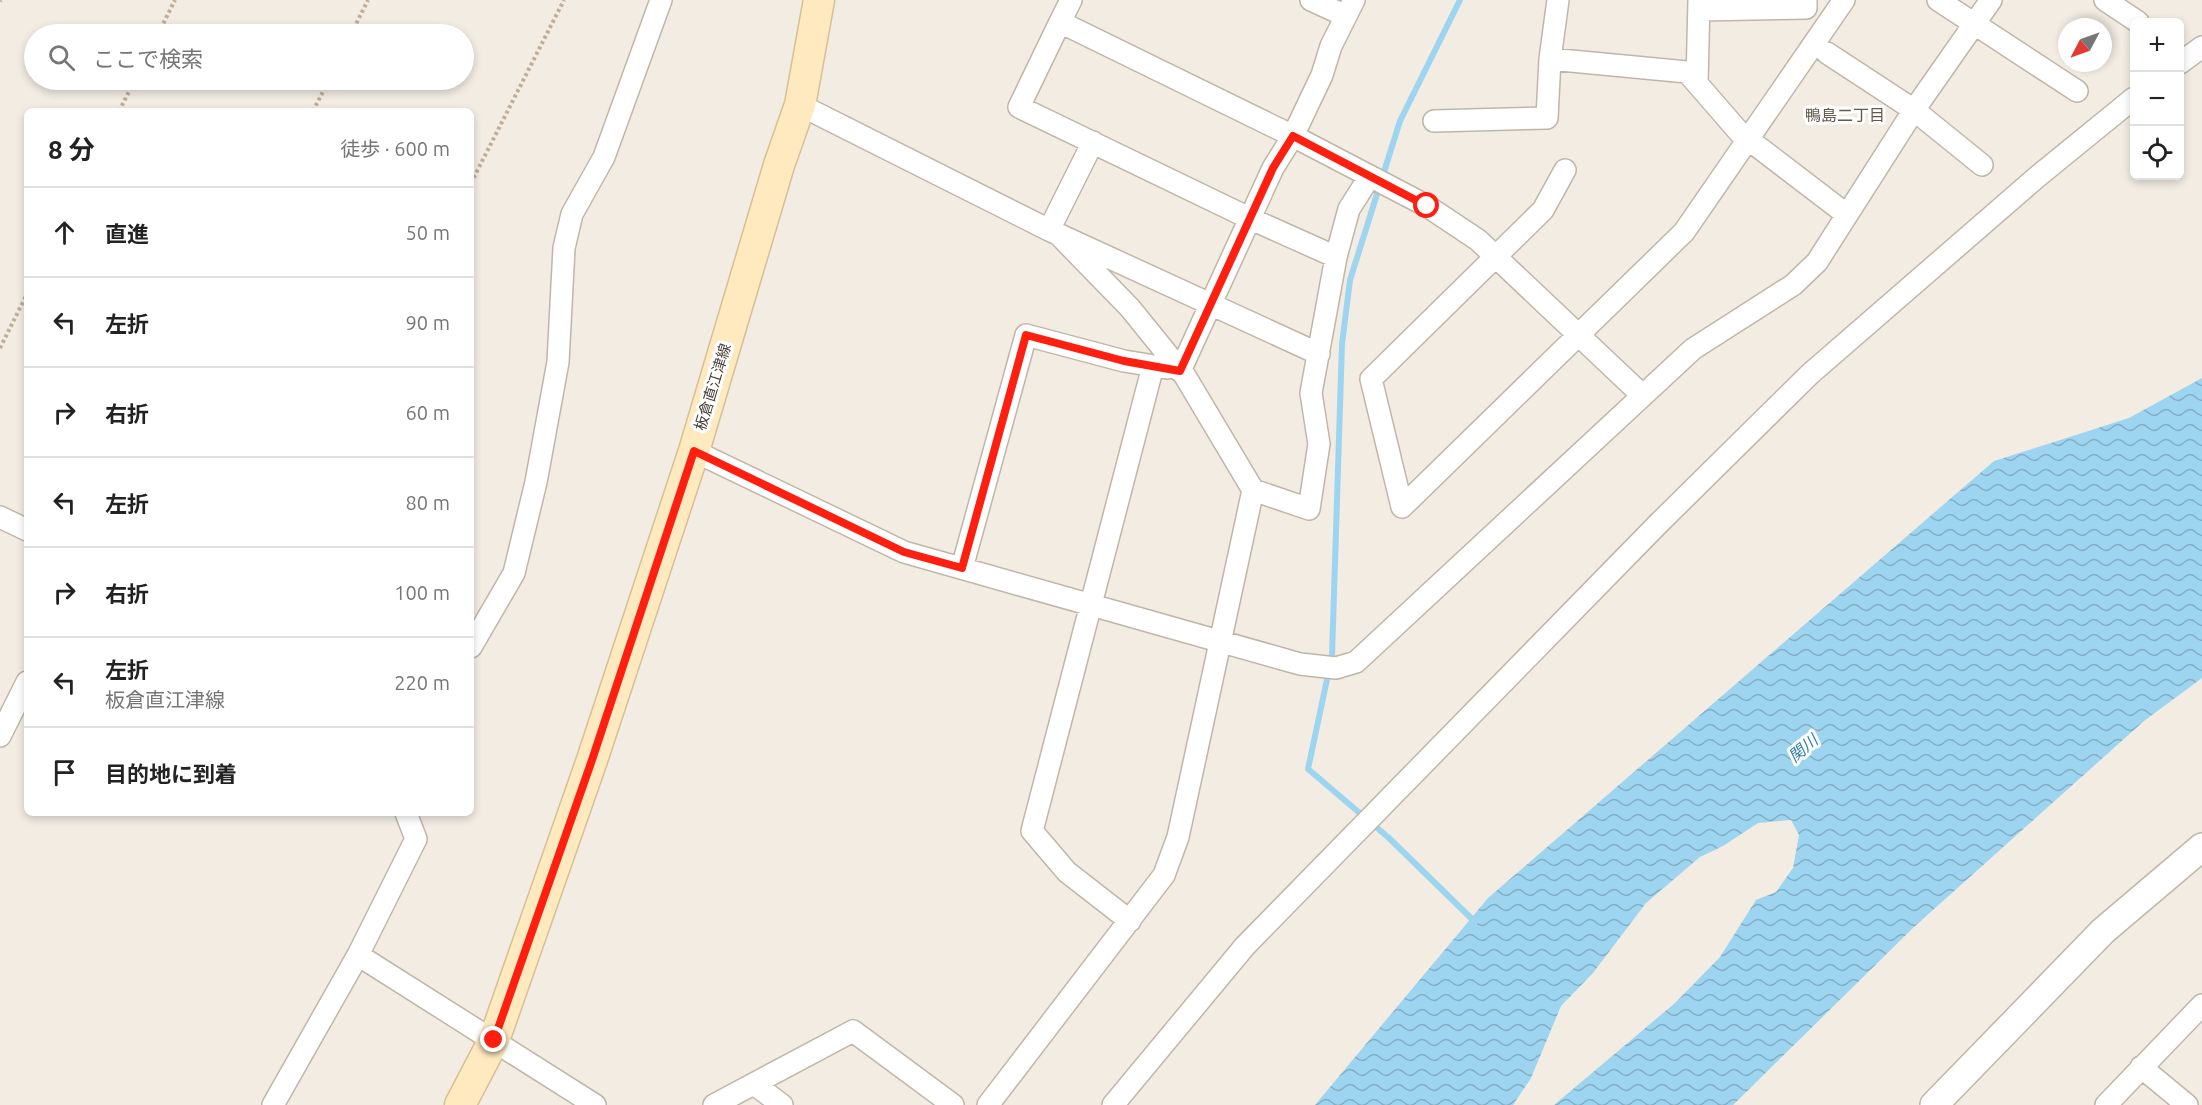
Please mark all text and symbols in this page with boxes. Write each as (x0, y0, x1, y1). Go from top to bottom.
north arrow (2058, 18, 2112, 72)
map controls (2130, 18, 2184, 180)
button: + (2130, 18, 2184, 72)
search box (24, 24, 474, 90)
icon: search (45, 41, 78, 74)
text: ここで検索 (93, 46, 203, 71)
button: − (2130, 72, 2184, 126)
district label: 鴨島二丁目 (1805, 106, 1885, 124)
button: locate (2130, 126, 2184, 180)
text: 8 分 (48, 135, 95, 164)
text: 徒歩 · 600 m (340, 137, 450, 160)
route start (1413, 192, 1439, 218)
icon: ahead (48, 216, 81, 249)
text: 直進 (105, 221, 149, 246)
text: 50 m (406, 221, 450, 244)
icon: left (48, 306, 81, 339)
text: 左折 (105, 311, 149, 336)
text: 90 m (406, 311, 450, 334)
street label: 板倉直江津線 (691, 341, 734, 432)
icon: right (48, 396, 81, 429)
text: 右折 (105, 401, 149, 426)
text: 60 m (406, 401, 450, 424)
icon: left (48, 486, 81, 519)
text: 左折 (105, 491, 149, 516)
text: 80 m (406, 491, 450, 514)
icon: right (48, 576, 81, 609)
text: 右折 (105, 581, 149, 606)
text: 100 m (394, 581, 450, 604)
text: 左折 (105, 657, 149, 682)
icon: left (48, 666, 81, 699)
text: 220 m (394, 671, 450, 694)
text: 板倉直江津線 (105, 688, 225, 711)
water label: 関川 (1785, 730, 1823, 765)
icon: arrive (48, 756, 81, 789)
text: 目的地に到着 (105, 761, 237, 786)
route end (480, 1026, 506, 1052)

